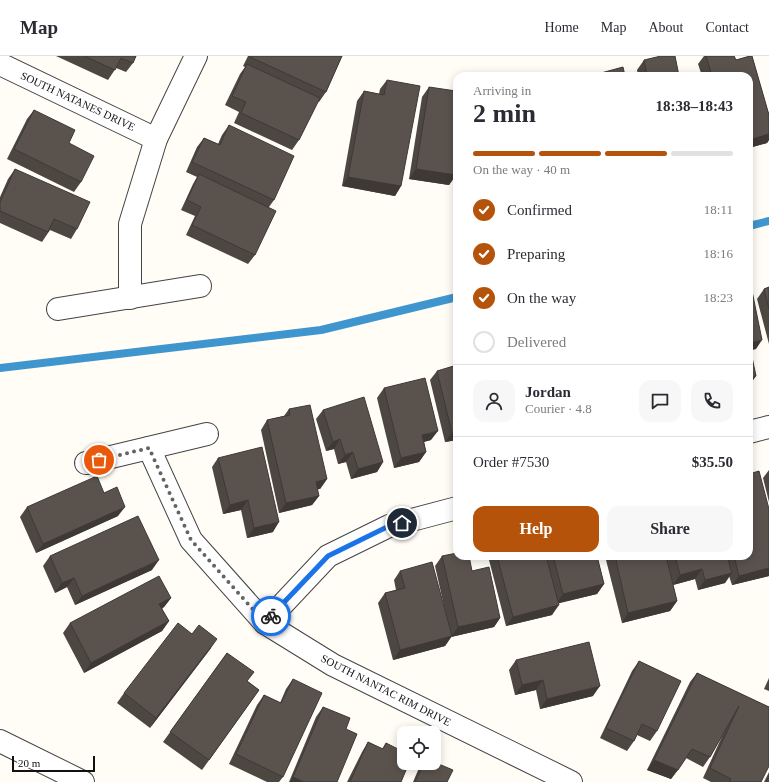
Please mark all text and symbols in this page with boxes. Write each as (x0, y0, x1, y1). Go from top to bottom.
text: Map (20, 17, 58, 38)
text: Home (545, 20, 579, 35)
text: Map (601, 20, 626, 35)
text: About (648, 20, 683, 35)
text: Contact (705, 20, 749, 35)
street label: SOUTH NATANES DRIVE (19, 69, 137, 133)
text: Arriving in (473, 83, 531, 98)
text: 18:38–18:43 (656, 98, 733, 114)
text: 2 min (473, 99, 536, 128)
text: On the way · 40 m (473, 162, 570, 177)
icon: check (473, 199, 495, 221)
text: Confirmed (507, 202, 572, 218)
text: 18:11 (704, 202, 733, 217)
icon: check (473, 243, 495, 265)
text: Preparing (507, 246, 565, 262)
text: 18:16 (703, 246, 733, 261)
icon: check (473, 287, 495, 309)
text: On the way (507, 290, 576, 306)
text: 18:23 (703, 290, 733, 305)
text: Delivered (507, 334, 566, 350)
button: person (473, 380, 515, 422)
button: chat (639, 380, 681, 422)
button: phone (691, 380, 733, 422)
text: Jordan (525, 384, 571, 400)
text: Courier · 4.8 (525, 401, 592, 416)
pin (82, 443, 116, 477)
icon: bag (88, 449, 110, 471)
text: Order #7530 (473, 454, 549, 470)
text: $35.50 (692, 454, 733, 470)
pin (385, 506, 419, 540)
button: Help (473, 506, 599, 552)
button: Share (607, 506, 733, 552)
icon: home (391, 512, 413, 534)
courier (251, 596, 291, 636)
icon: bike (260, 605, 282, 627)
street label: SOUTH NANTAC RIM DRIVE (319, 652, 453, 728)
map controls (397, 726, 441, 770)
button: locate (397, 726, 441, 770)
scale bar (12, 754, 95, 773)
text: 20 m (18, 757, 40, 769)

